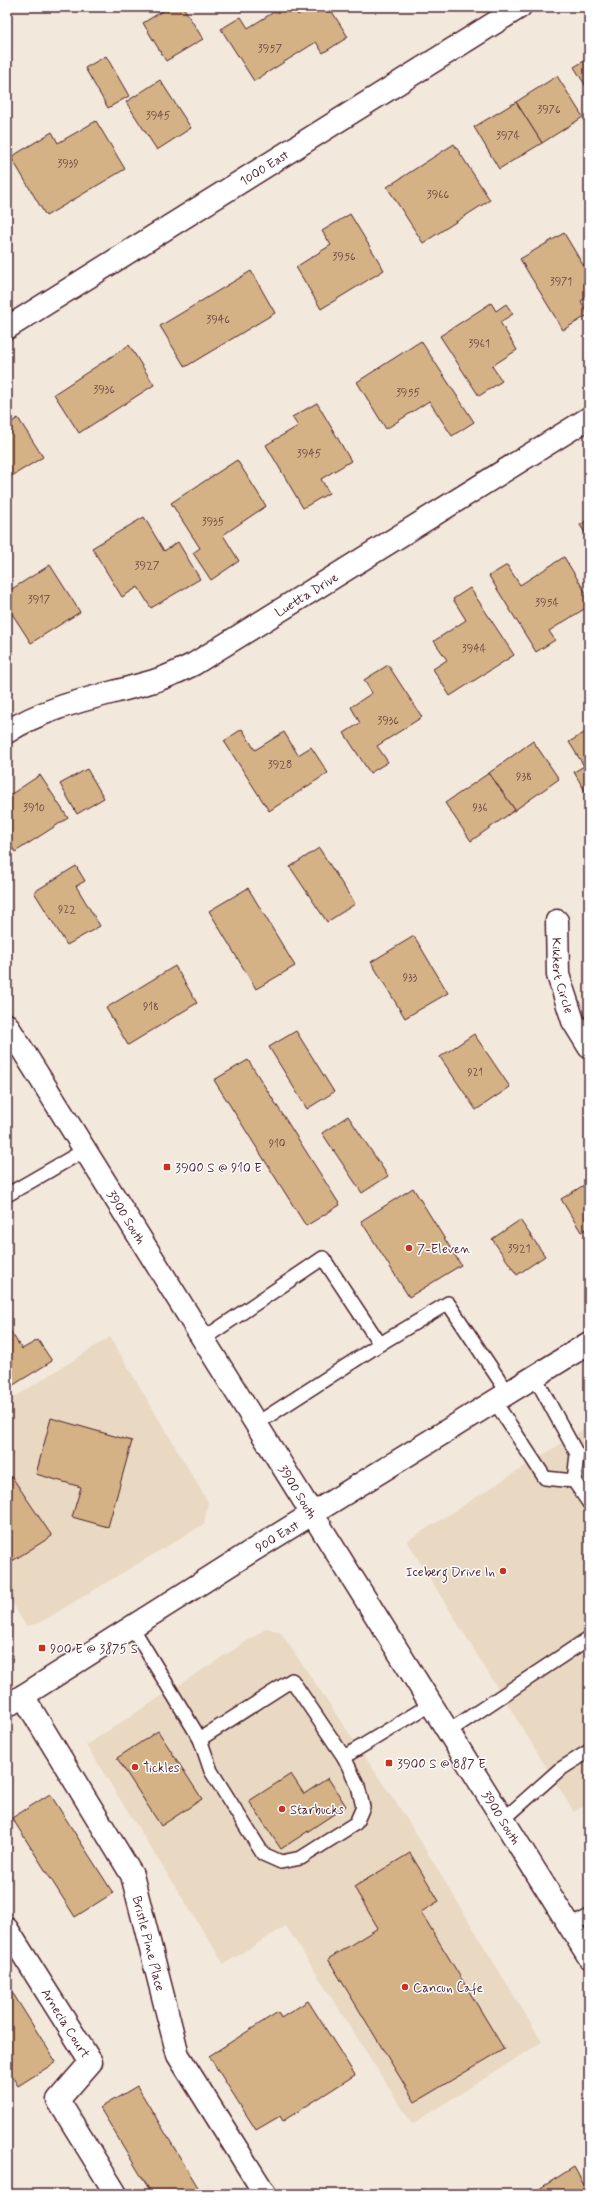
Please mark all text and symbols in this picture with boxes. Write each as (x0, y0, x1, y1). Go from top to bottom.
house number: 3957 (258, 42, 282, 56)
house number: 3976 (537, 103, 561, 117)
house number: 3945 (146, 109, 171, 123)
house number: 3974 (496, 129, 521, 143)
street label: 1000 East (237, 147, 292, 190)
house number: 3939 (57, 157, 79, 171)
house number: 3966 (427, 188, 450, 202)
house number: 3956 (332, 250, 356, 264)
house number: 3971 (550, 275, 572, 289)
house number: 3946 (206, 313, 230, 327)
house number: 3961 (468, 337, 490, 351)
house number: 3936 (93, 383, 115, 397)
house number: 3955 (396, 386, 421, 400)
house number: 3945 (297, 447, 322, 461)
house number: 3935 (202, 515, 225, 529)
house number: 3927 (135, 559, 160, 573)
street label: Luetta Drive (272, 569, 342, 621)
house number: 3917 (28, 593, 51, 607)
house number: 3954 (535, 596, 560, 610)
house number: 3944 (462, 642, 487, 656)
house number: 3936 (377, 714, 399, 728)
house number: 3928 (268, 758, 292, 772)
house number: 938 (516, 770, 532, 784)
house number: 3910 (23, 801, 45, 815)
house number: 936 (472, 801, 488, 815)
house number: 922 (58, 903, 76, 917)
street label: Kikkert Circle (547, 937, 577, 1016)
house number: 933 (403, 971, 418, 985)
house number: 918 (143, 1000, 159, 1014)
house number: 921 (467, 1066, 483, 1080)
house number: 910 (269, 1137, 285, 1151)
place label: 3900 S @ 910 E (175, 1160, 262, 1177)
marker: 3900 S @ 910 E (162, 1162, 172, 1172)
street label: 3900 South (102, 1187, 149, 1248)
place label: 7-Eleven (417, 1241, 470, 1258)
house number: 3921 (507, 1242, 531, 1256)
marker: 7-Eleven (404, 1243, 414, 1253)
street label: 3900 South (274, 1462, 320, 1523)
street label: 900 East (253, 1517, 302, 1557)
place label: Iceberg Drive In (406, 1564, 495, 1583)
marker: Iceberg Drive In (498, 1566, 508, 1576)
place label: 900 E @ 3875 S (50, 1641, 138, 1658)
marker: 900 E @ 3875 S (37, 1643, 47, 1653)
place label: 3900 S @ 887 E (397, 1756, 486, 1773)
marker: 3900 S @ 887 E (384, 1758, 394, 1768)
place label: Tickles (143, 1760, 180, 1777)
marker: Tickles (130, 1762, 140, 1772)
street label: 3900 South (477, 1788, 524, 1848)
place label: Starbucks (290, 1802, 344, 1819)
marker: Starbucks (277, 1804, 287, 1814)
street label: Bristle Pine Place (128, 1894, 168, 1993)
place label: Cancun Cafe (413, 1980, 483, 1997)
marker: Cancun Cafe (400, 1982, 410, 1992)
street label: Arnecia Court (37, 1986, 93, 2062)

